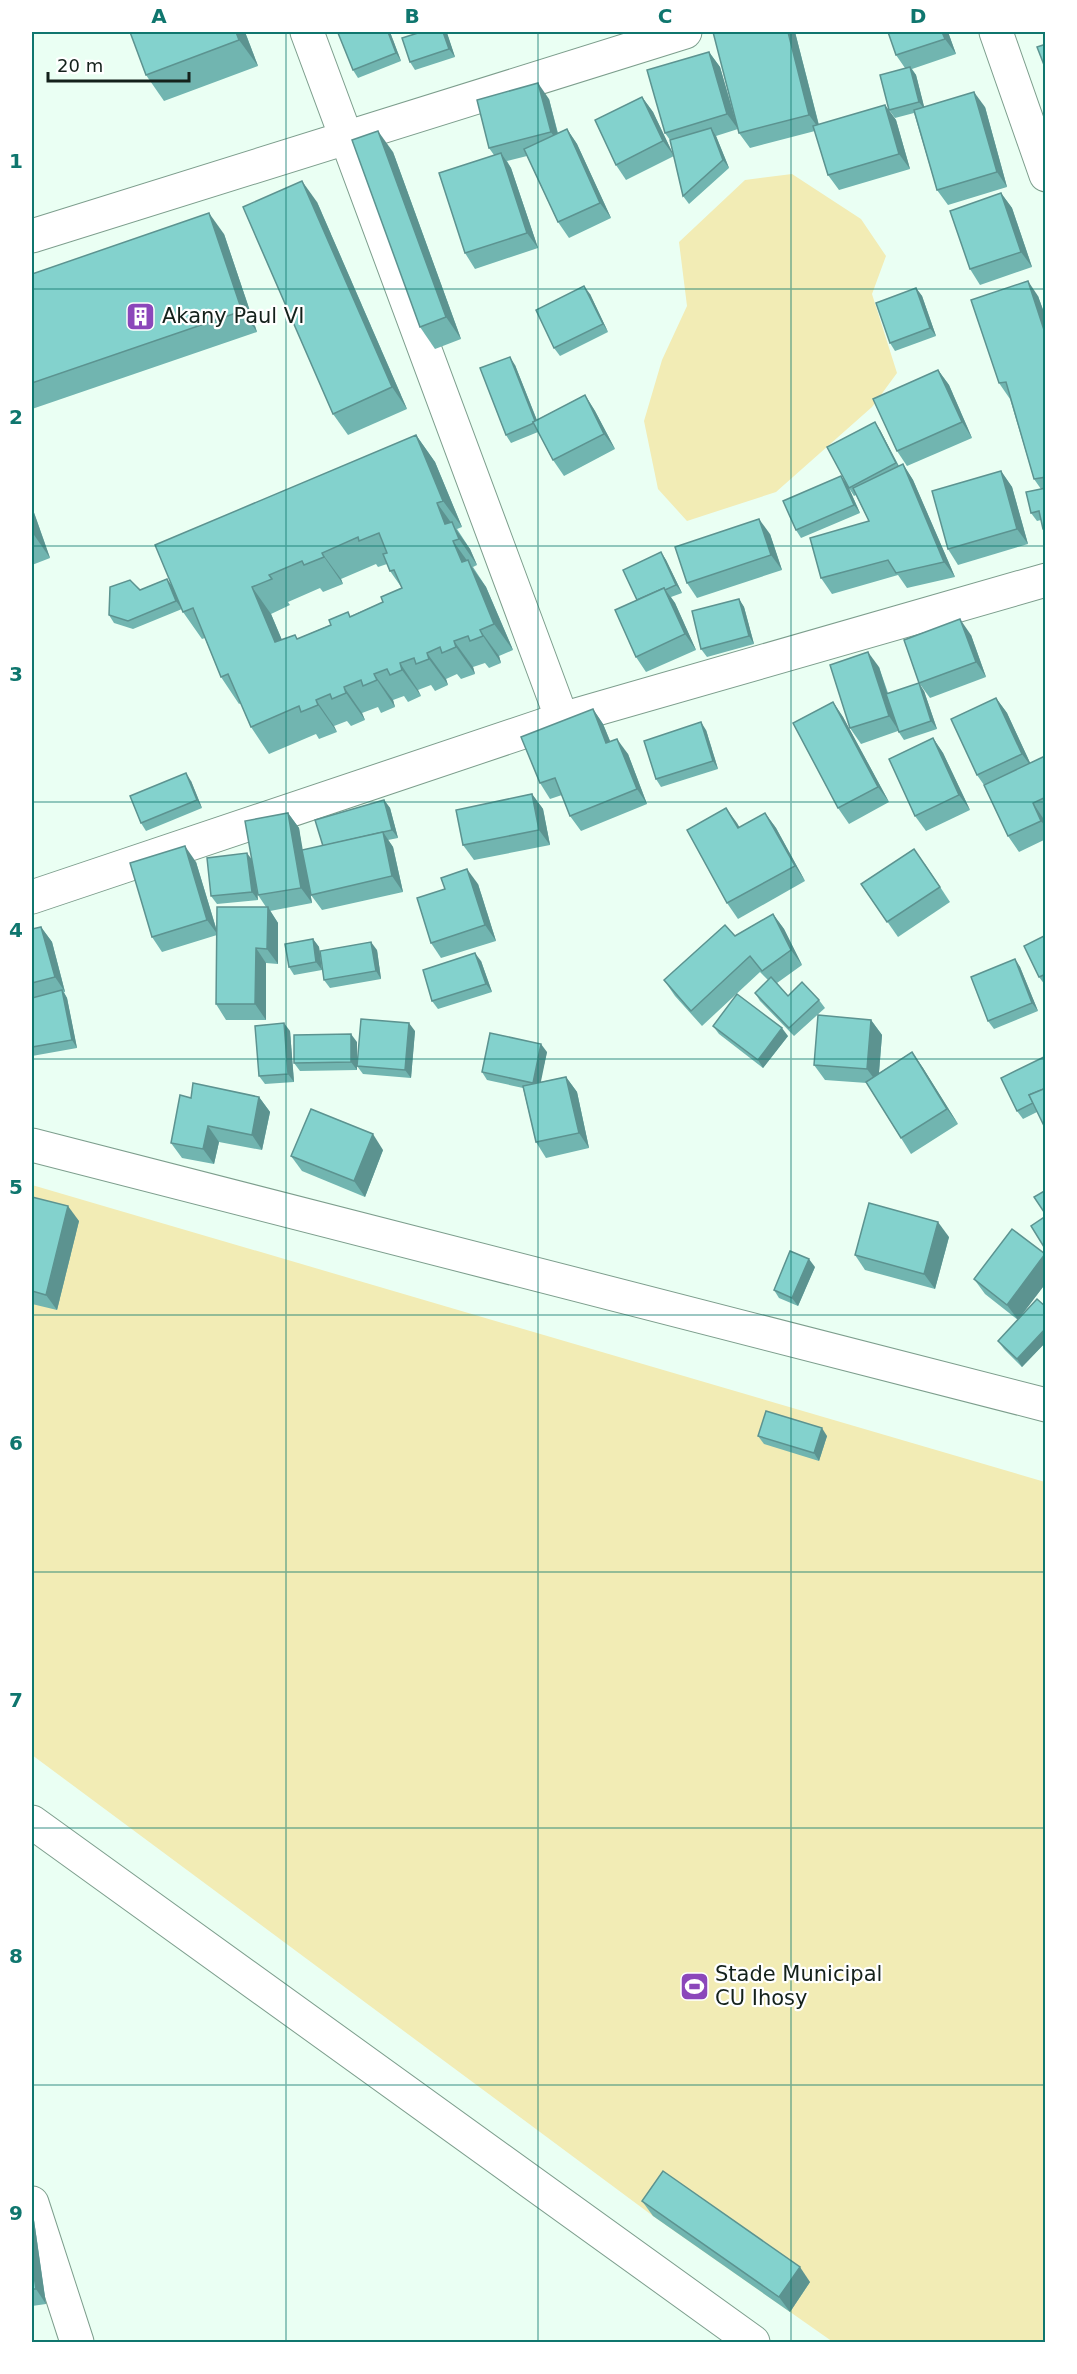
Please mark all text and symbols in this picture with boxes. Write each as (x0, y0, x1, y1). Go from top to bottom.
text: A (151, 4, 167, 28)
text: B (404, 4, 420, 28)
text: C (658, 4, 672, 28)
text: D (910, 4, 926, 28)
scale bar (48, 45, 189, 83)
text: 20 m (57, 55, 103, 76)
text: 1 (9, 149, 23, 173)
building icon: Akany Paul VI (125, 300, 157, 332)
place label: Akany Paul VI (162, 304, 304, 328)
text: 2 (9, 405, 23, 429)
text: 3 (9, 662, 23, 686)
text: 4 (9, 918, 23, 942)
text: 5 (9, 1175, 23, 1199)
text: 6 (9, 1431, 23, 1455)
text: 7 (9, 1688, 23, 1712)
text: 8 (9, 1944, 23, 1968)
place label: Stade Municipal CU Ihosy (715, 1962, 882, 2010)
sports icon: Stade Municipal CU Ihosy (678, 1970, 710, 2002)
text: 9 (9, 2201, 23, 2225)

